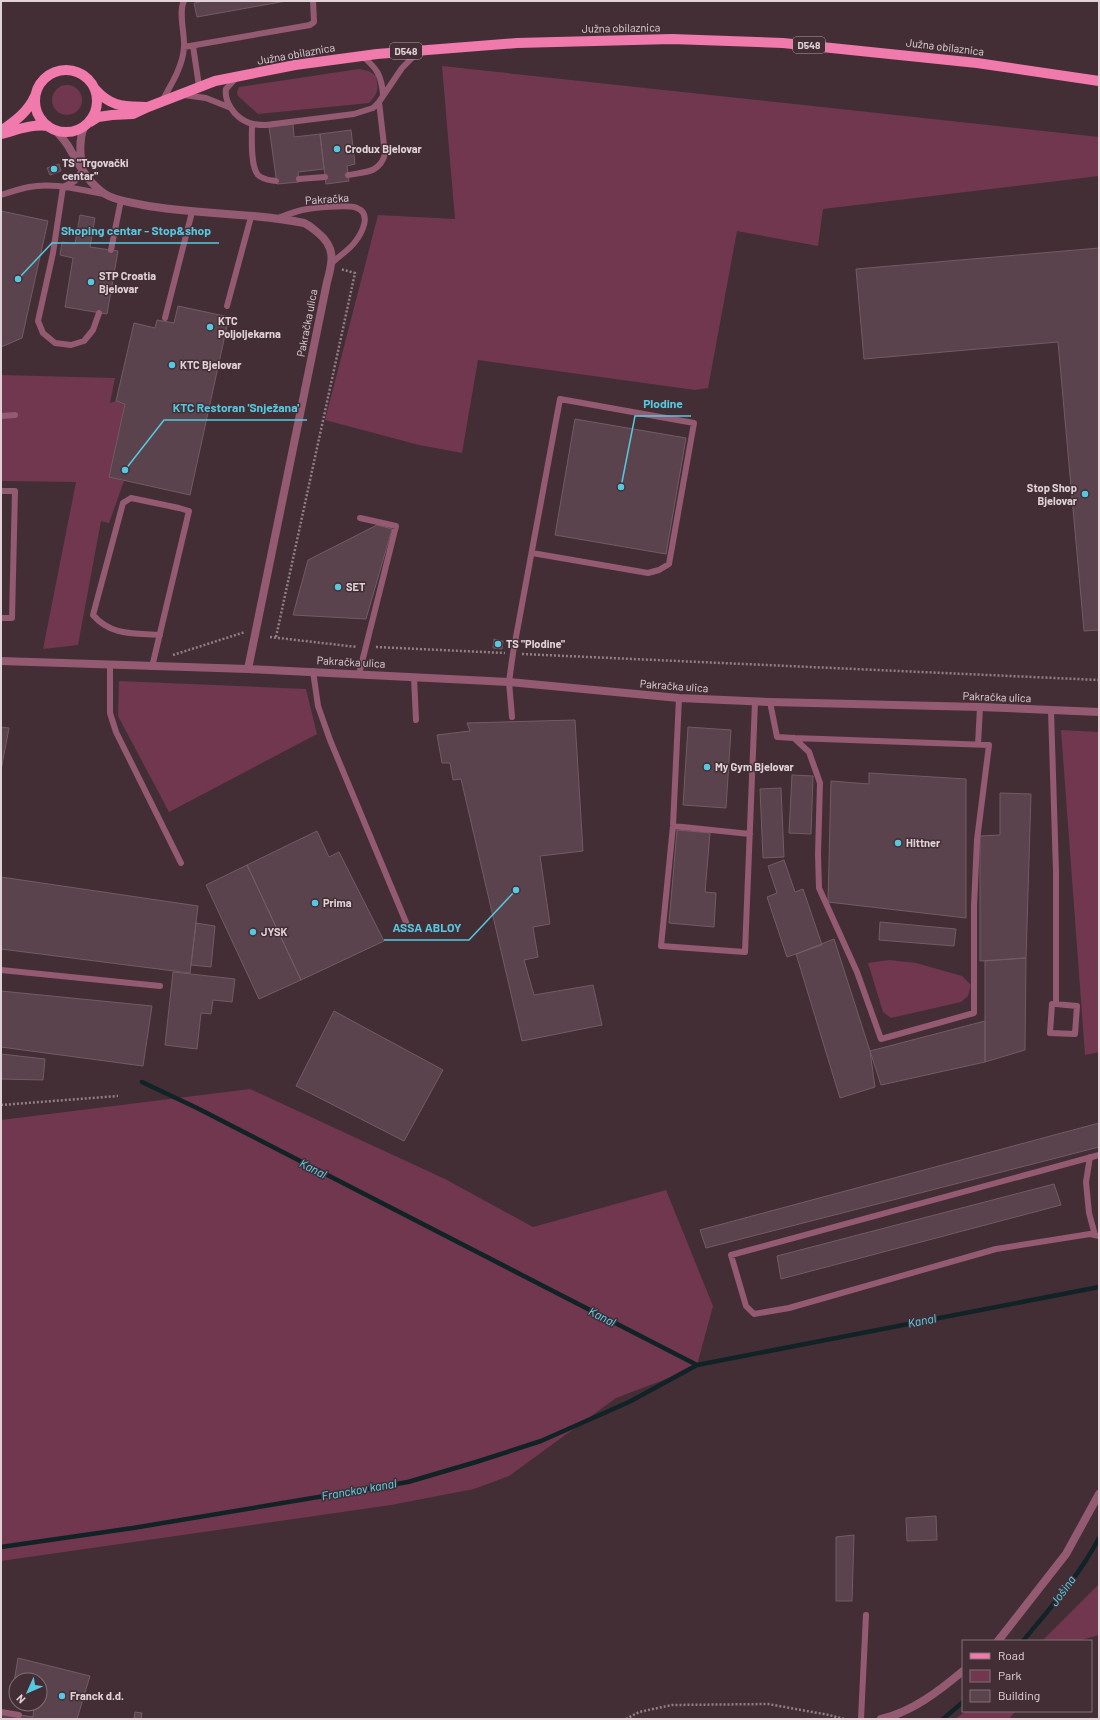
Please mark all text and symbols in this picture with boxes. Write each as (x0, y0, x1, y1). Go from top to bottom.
street label: Južna obilaznica (581, 20, 661, 35)
street label: Južna obilaznica (905, 35, 985, 58)
road number: D548 (793, 37, 825, 53)
street label: Južna obilaznica (256, 40, 336, 67)
road number: D548 (390, 43, 422, 59)
place label: Crodux Bjelovar (345, 142, 423, 155)
marker: Crodux Bjelovar (332, 144, 342, 154)
place label: TS "Trgovački centar" (62, 156, 129, 182)
marker: TS "Trgovački centar" (49, 164, 59, 174)
street label: Pakračka (305, 190, 349, 207)
callout: Shoping centar - Stop&shop (52, 219, 219, 243)
text: Shoping centar - Stop&shop (61, 223, 211, 237)
place label: STP Croatia Bjelovar (99, 269, 156, 295)
marker: STP Croatia Bjelovar (86, 277, 96, 287)
street label: Pakračka ulica (294, 288, 319, 358)
place label: KTC Poljoljekarna (218, 314, 281, 340)
marker: KTC Poljoljekarna (205, 322, 215, 332)
place label: KTC Bjelovar (180, 358, 242, 371)
marker: KTC Bjelovar (167, 360, 177, 370)
callout: Plodine (635, 392, 691, 416)
callout: KTC Restoran 'Snježana' (164, 396, 307, 420)
text: Plodine (643, 396, 683, 410)
text: KTC Restoran 'Snježana' (173, 400, 299, 414)
place label: Stop Shop Bjelovar (1027, 481, 1078, 507)
marker: Stop Shop Bjelovar (1080, 489, 1090, 499)
place label: SET (346, 580, 366, 593)
marker: SET (333, 582, 343, 592)
place label: TS "Plodine" (506, 637, 565, 650)
marker: TS "Plodine" (493, 639, 503, 649)
street label: Pakračka ulica (316, 653, 386, 670)
street label: Pakračka ulica (639, 677, 709, 694)
street label: Pakračka ulica (962, 689, 1032, 704)
place label: My Gym Bjelovar (715, 760, 795, 773)
marker: My Gym Bjelovar (702, 762, 712, 772)
place label: Hittner (906, 836, 941, 849)
marker: Hittner (893, 838, 903, 848)
place label: Prima (323, 896, 352, 909)
marker: Prima (310, 898, 320, 908)
callout: ASSA ABLOY (384, 916, 469, 940)
text: ASSA ABLOY (392, 920, 462, 934)
place label: JYSK (261, 925, 287, 938)
marker: JYSK (248, 927, 258, 937)
water label: Kanal (298, 1155, 330, 1181)
water label: Kanal (587, 1303, 619, 1329)
water label: Kanal (906, 1310, 938, 1330)
water label: Franckov kanal (320, 1475, 398, 1503)
water label: Jošina (1046, 1572, 1078, 1608)
legend (962, 1640, 1092, 1712)
text: Road (998, 1648, 1025, 1662)
text: Park (998, 1668, 1022, 1682)
north arrow (8, 1672, 48, 1712)
text: Building (998, 1688, 1040, 1702)
place label: Franck d.d. (70, 1689, 124, 1702)
marker: Franck d.d. (57, 1691, 67, 1701)
text: N (13, 1692, 28, 1707)

